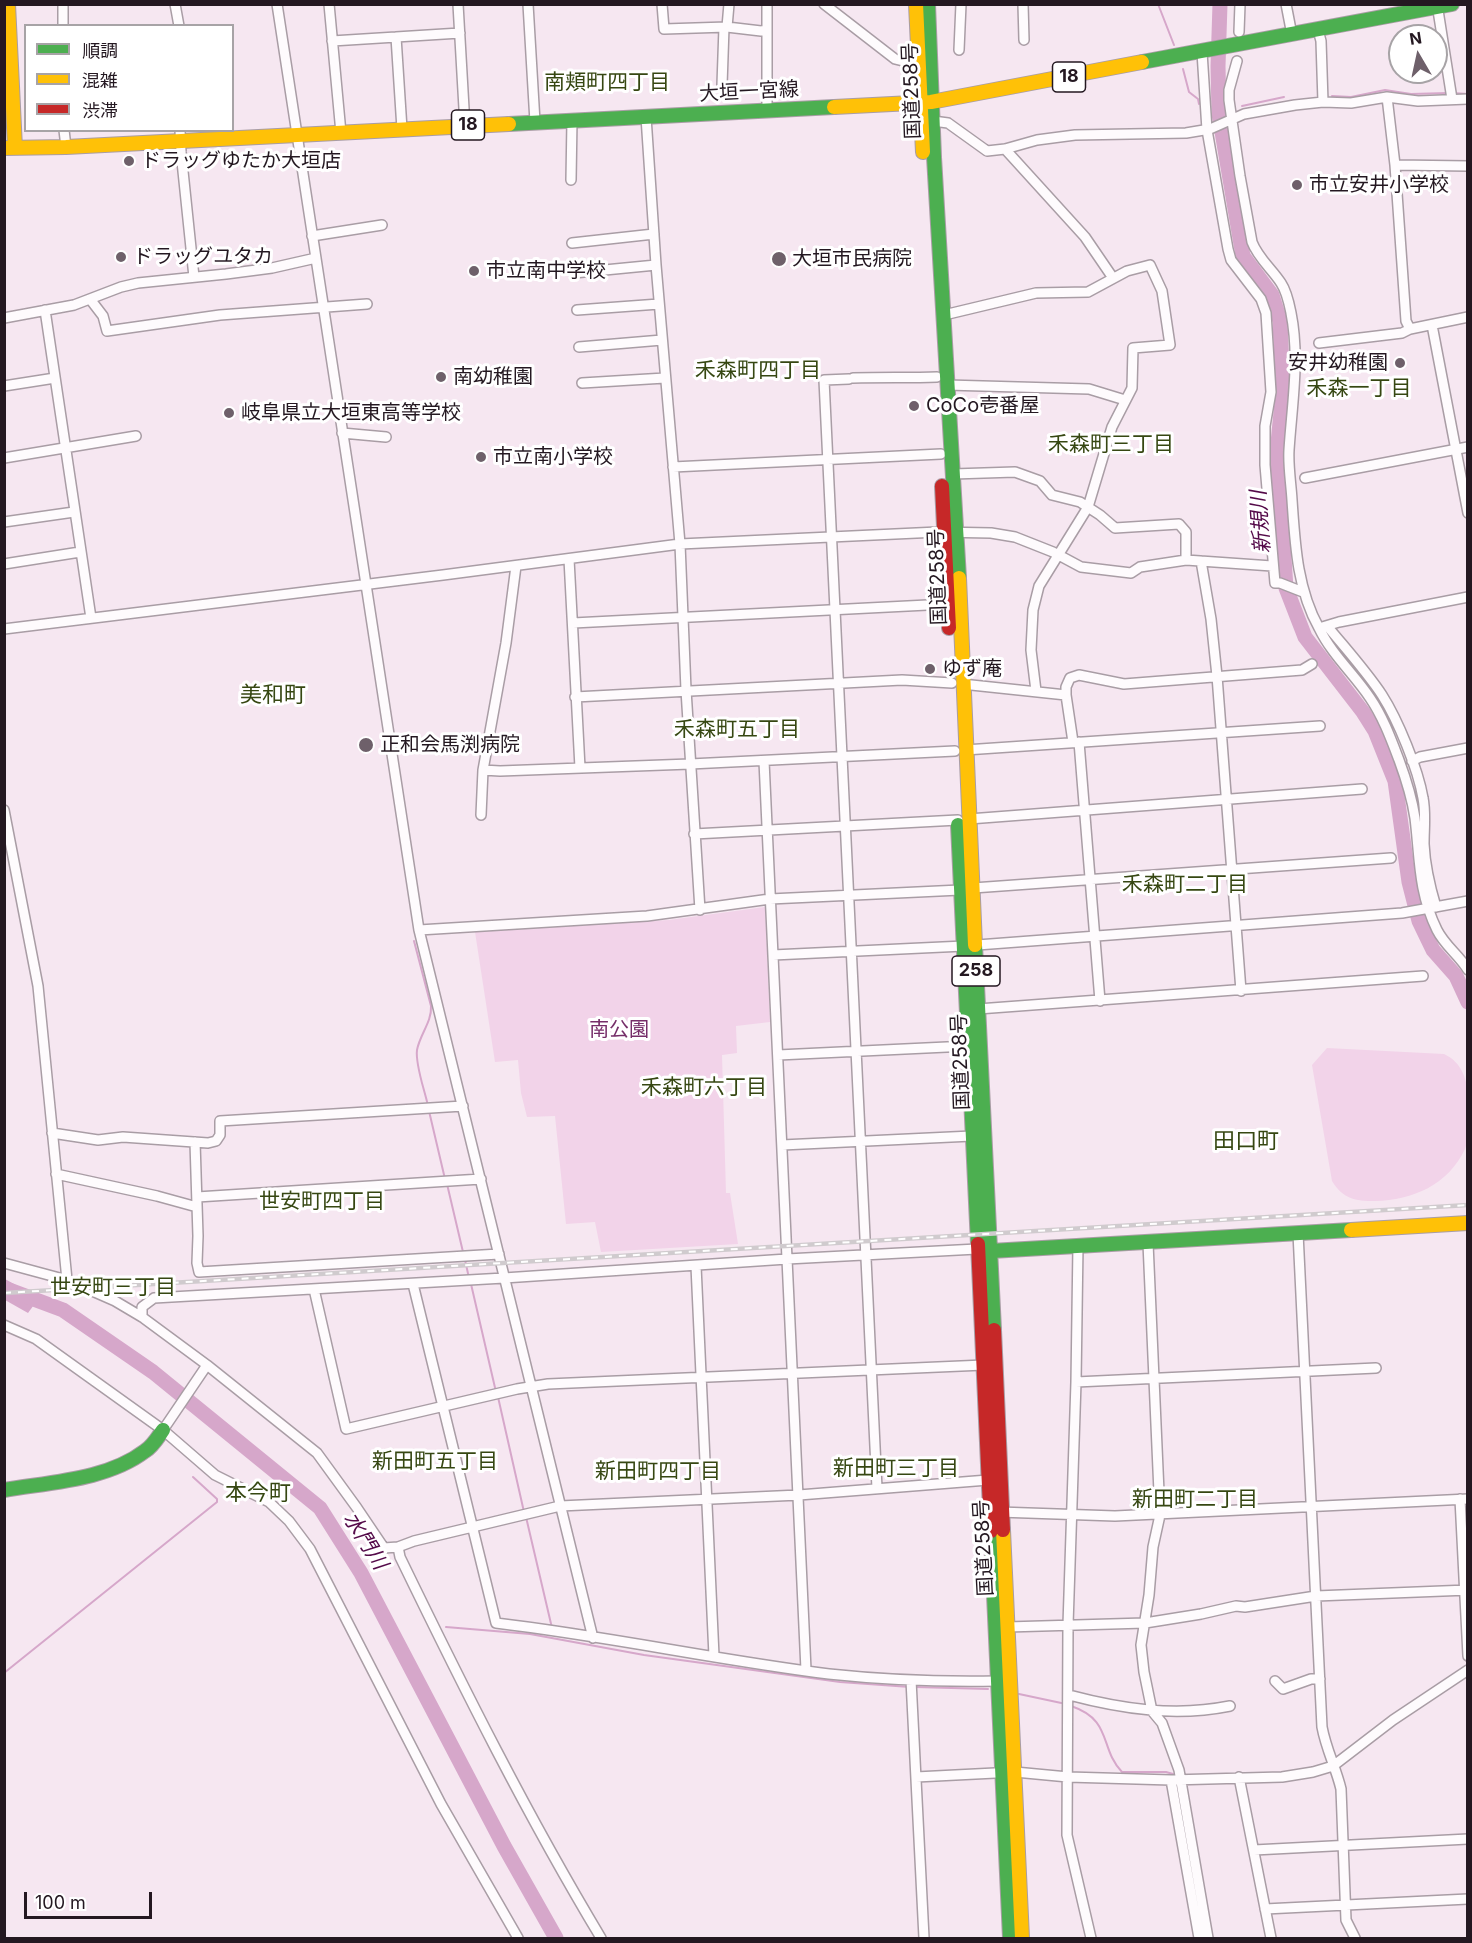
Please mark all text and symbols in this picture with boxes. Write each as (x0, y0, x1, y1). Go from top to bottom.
legend (24, 24, 234, 132)
north arrow (1388, 24, 1448, 84)
text: N (1408, 27, 1423, 49)
text: 順調 (82, 40, 118, 61)
street label: 国道258号 (898, 42, 926, 140)
road number: 18 (1052, 62, 1086, 92)
text: 混雑 (82, 70, 118, 91)
district label: 南頬町四丁目 (544, 70, 670, 96)
street label: 大垣一宮線 (698, 77, 800, 107)
text: 渋滞 (82, 100, 118, 121)
road number: 18 (452, 110, 484, 140)
place label: ドラッグゆたか大垣店 (141, 149, 341, 173)
marker: ドラッグゆたか大垣店 (122, 154, 136, 168)
place label: 市立安井小学校 (1309, 173, 1449, 197)
marker: 市立安井小学校 (1290, 178, 1304, 192)
place label: ドラッグユタカ (133, 245, 273, 269)
place label: 大垣市民病院 (792, 247, 912, 271)
marker: ドラッグユタカ (114, 250, 128, 264)
marker: 大垣市民病院 (770, 250, 788, 268)
place label: 市立南中学校 (486, 259, 606, 283)
marker: 市立南中学校 (467, 264, 481, 278)
place label: 安井幼稚園 (1288, 351, 1388, 375)
marker: 安井幼稚園 (1393, 356, 1407, 370)
district label: 禾森町四丁目 (695, 358, 821, 384)
place label: 南幼稚園 (453, 365, 533, 389)
marker: 南幼稚園 (434, 370, 448, 384)
district label: 禾森一丁目 (1307, 376, 1411, 402)
place label: CoCo壱番屋 (926, 394, 1039, 418)
marker: CoCo壱番屋 (907, 399, 921, 413)
place label: 岐阜県立大垣東高等学校 (241, 401, 461, 425)
marker: 岐阜県立大垣東高等学校 (222, 406, 236, 420)
district label: 禾森町三丁目 (1048, 432, 1174, 458)
place label: 市立南小学校 (493, 445, 613, 469)
marker: 市立南小学校 (474, 450, 488, 464)
water label: 新規川 (1246, 490, 1276, 554)
street label: 国道258号 (924, 528, 952, 626)
place label: ゆず庵 (942, 657, 1002, 681)
marker: ゆず庵 (923, 662, 937, 676)
district label: 美和町 (240, 682, 306, 708)
district label: 禾森町五丁目 (674, 717, 800, 743)
place label: 正和会馬渕病院 (380, 733, 520, 757)
marker: 正和会馬渕病院 (357, 736, 375, 754)
district label: 禾森町二丁目 (1122, 872, 1248, 898)
road number: 258 (952, 956, 1000, 986)
street label: 国道258号 (947, 1013, 975, 1111)
park label: 南公園 (589, 1018, 649, 1042)
district label: 禾森町六丁目 (641, 1075, 767, 1101)
district label: 田口町 (1213, 1128, 1279, 1154)
district label: 世安町四丁目 (259, 1189, 385, 1215)
district label: 世安町三丁目 (50, 1275, 176, 1301)
district label: 新田町五丁目 (372, 1449, 498, 1475)
district label: 新田町三丁目 (833, 1456, 959, 1482)
district label: 新田町四丁目 (595, 1459, 721, 1485)
district label: 本今町 (225, 1480, 291, 1506)
district label: 新田町二丁目 (1132, 1487, 1258, 1513)
street label: 国道258号 (969, 1499, 999, 1597)
water label: 水門川 (338, 1508, 392, 1574)
scale bar (27, 1880, 154, 1918)
text: 100 m (35, 1892, 86, 1913)

